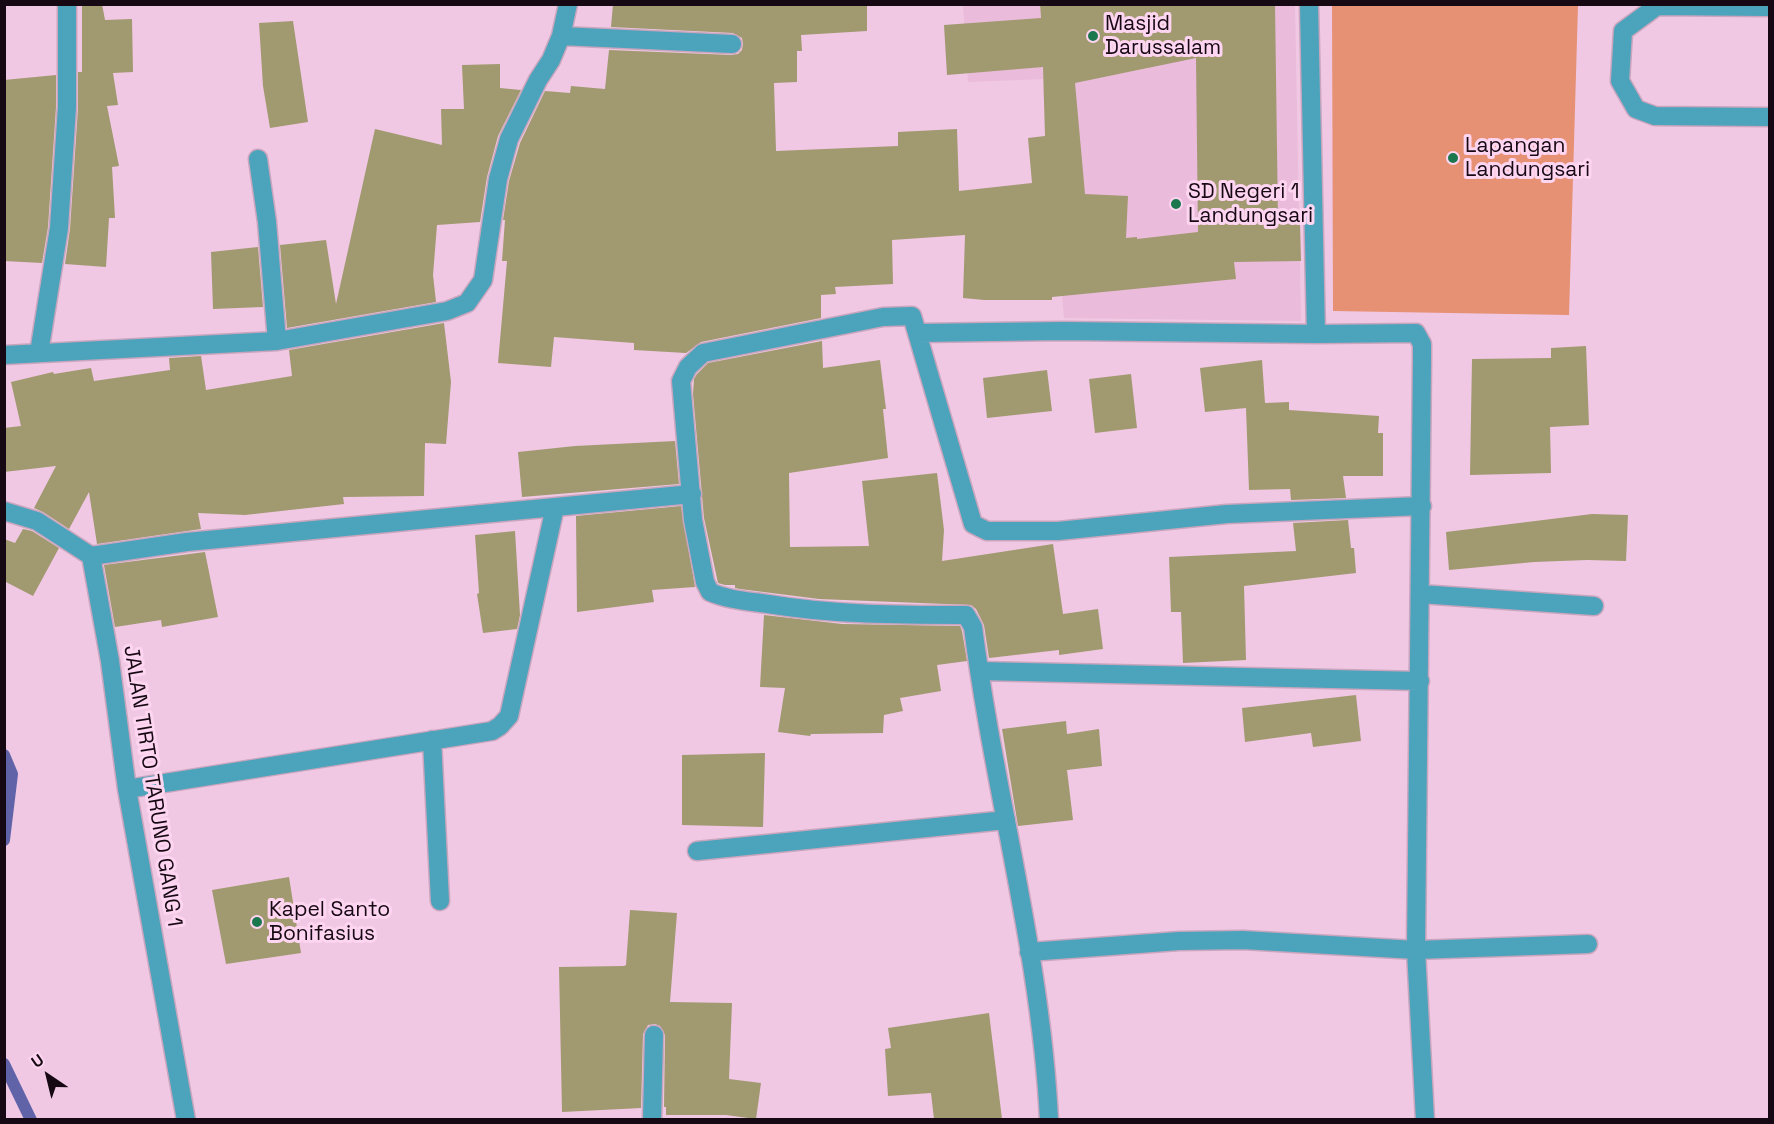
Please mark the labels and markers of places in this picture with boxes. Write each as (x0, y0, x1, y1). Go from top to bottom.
place label: Masjid Darussalam (1105, 11, 1221, 61)
marker: Masjid Darussalam (1086, 29, 1100, 43)
place label: Lapangan Landungsari (1465, 133, 1590, 183)
marker: Lapangan Landungsari (1446, 151, 1460, 165)
place label: SD Negeri 1 Landungsari (1188, 179, 1313, 229)
marker: SD Negeri 1 Landungsari (1169, 197, 1183, 211)
place label: Kapel Santo Bonifasius (269, 897, 390, 947)
marker: Kapel Santo Bonifasius (250, 915, 264, 929)

